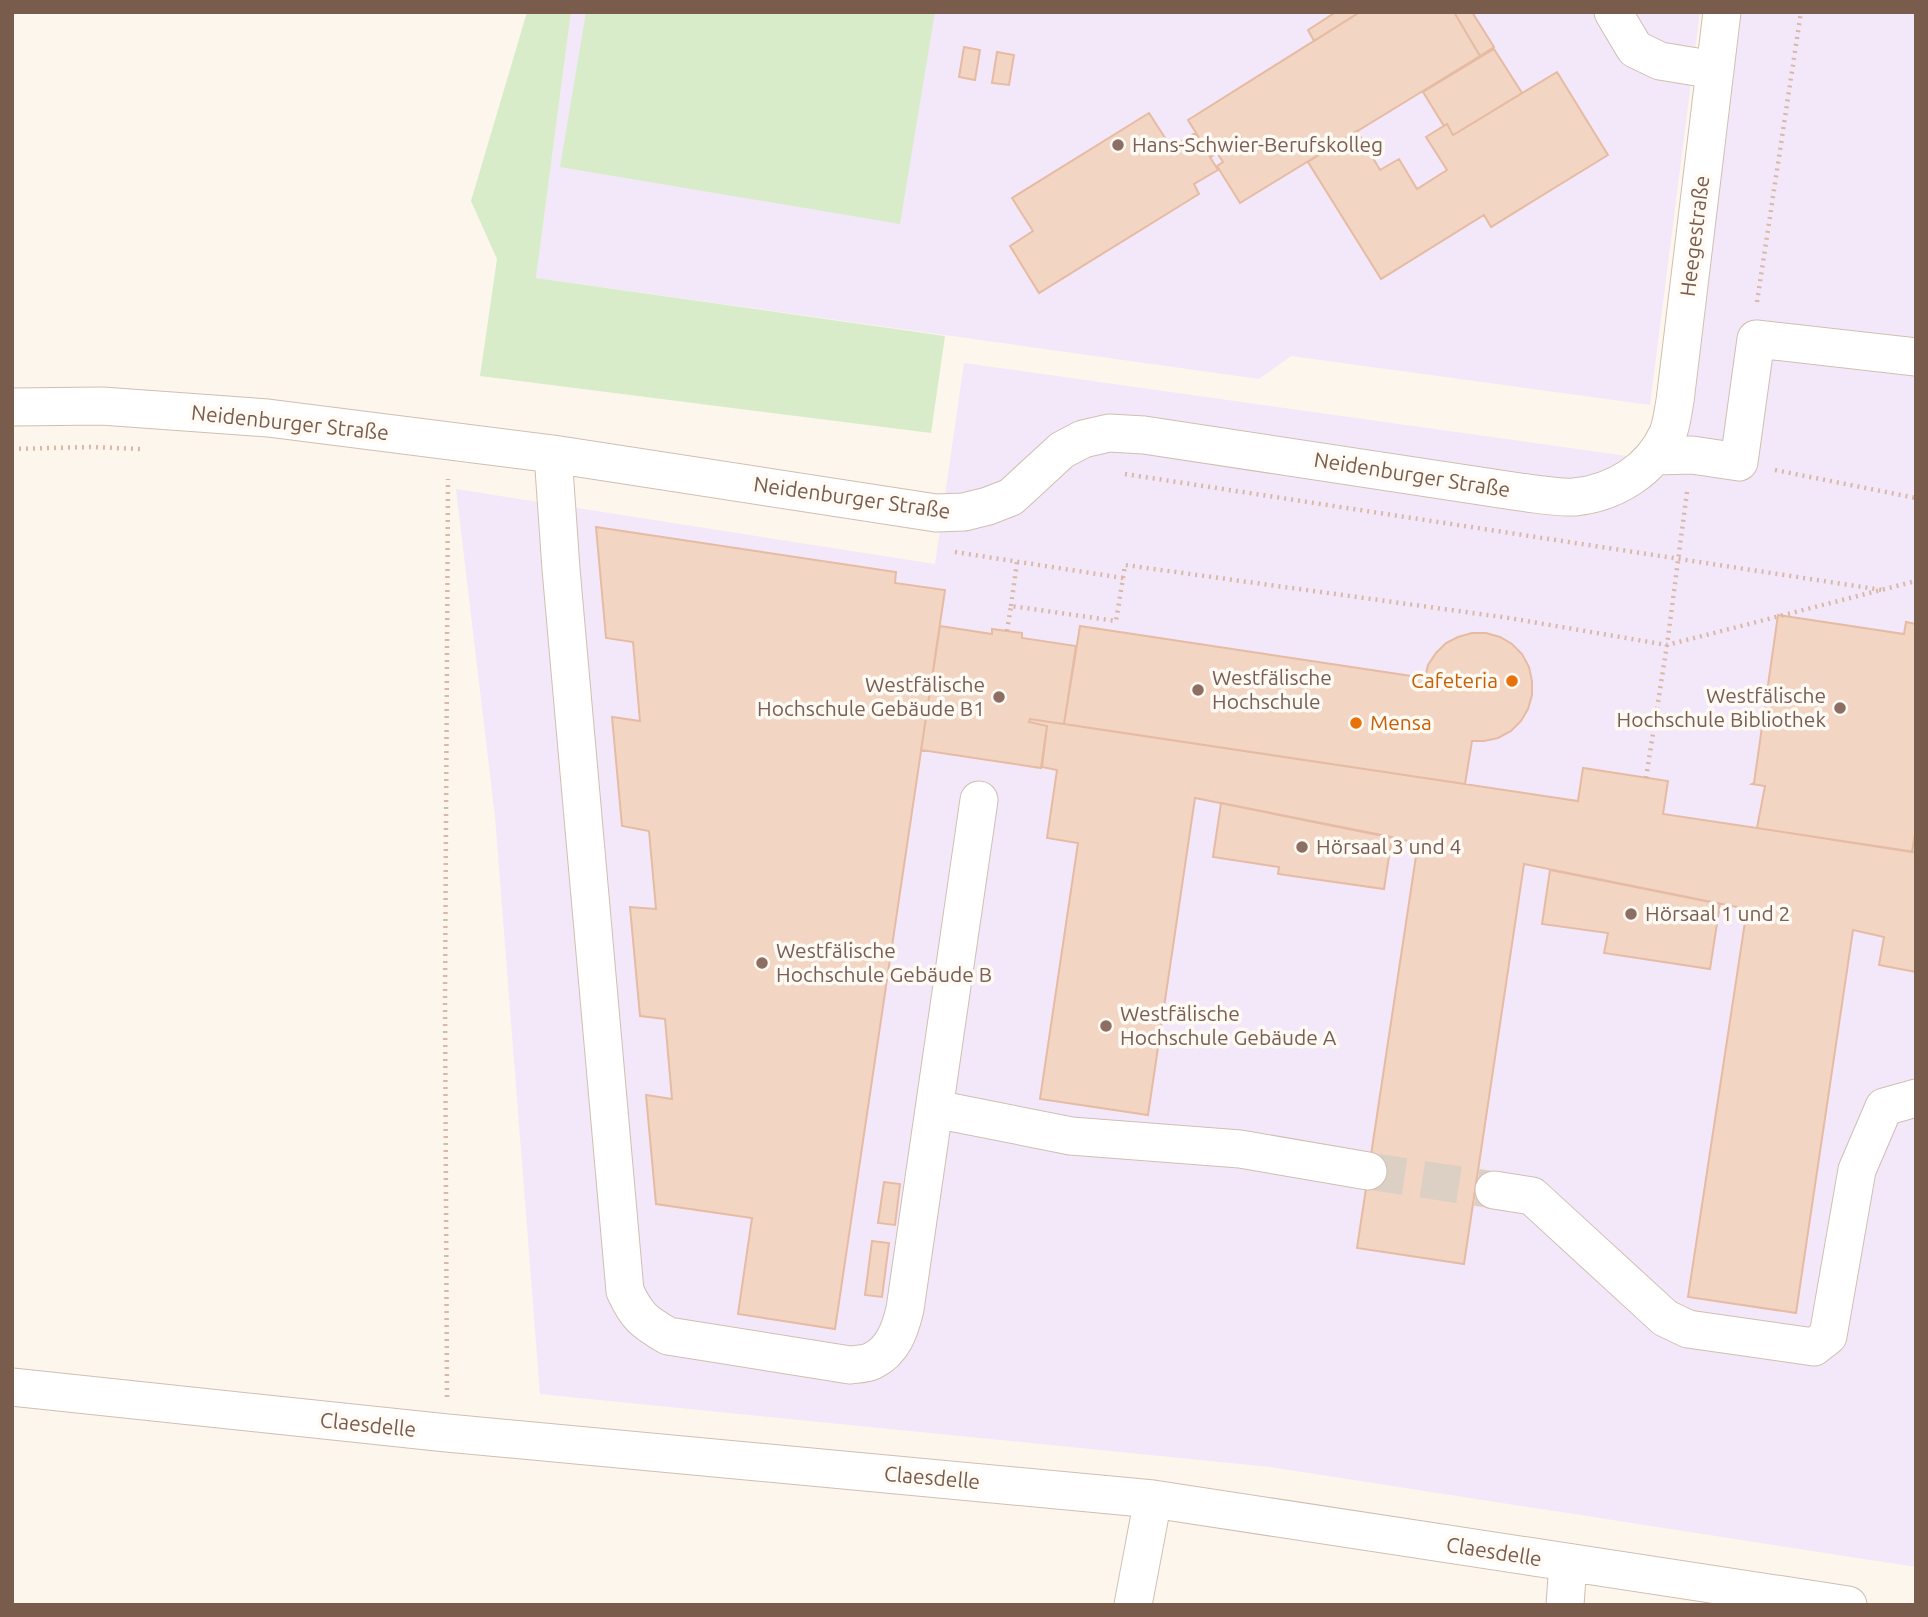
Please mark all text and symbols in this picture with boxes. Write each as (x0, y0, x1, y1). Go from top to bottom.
place label: Hans-Schwier-Berufskolleg (1132, 132, 1383, 156)
marker: Hans-Schwier-Berufskolleg (1110, 137, 1126, 153)
street label: Heegestraße (1675, 174, 1713, 298)
street label: Neidenburger Straße (190, 400, 390, 444)
street label: Neidenburger Straße (1312, 447, 1512, 501)
street label: Neidenburger Straße (752, 471, 952, 523)
place label: Westfälische Hochschule (1212, 665, 1332, 713)
place label: Cafeteria (1411, 668, 1498, 692)
place label: Westfälische Hochschule Gebäude B1 (757, 672, 985, 720)
marker: Cafeteria (1504, 673, 1520, 689)
marker: Westfälische Hochschule (1190, 682, 1206, 698)
place label: Westfälische Hochschule Bibliothek (1617, 683, 1826, 731)
marker: Westfälische Hochschule Gebäude B1 (991, 689, 1007, 705)
marker: Westfälische Hochschule Bibliothek (1832, 700, 1848, 716)
place label: Mensa (1370, 710, 1432, 734)
marker: Mensa (1348, 715, 1364, 731)
place label: Hörsaal 3 und 4 (1316, 834, 1461, 858)
marker: Hörsaal 3 und 4 (1294, 839, 1310, 855)
place label: Hörsaal 1 und 2 (1645, 901, 1790, 925)
marker: Hörsaal 1 und 2 (1623, 906, 1639, 922)
place label: Westfälische Hochschule Gebäude B (776, 938, 992, 986)
marker: Westfälische Hochschule Gebäude B (754, 955, 770, 971)
place label: Westfälische Hochschule Gebäude A (1120, 1001, 1337, 1049)
marker: Westfälische Hochschule Gebäude A (1098, 1018, 1114, 1034)
street label: Claesdelle (319, 1407, 417, 1441)
street label: Claesdelle (883, 1461, 981, 1493)
street label: Claesdelle (1445, 1532, 1544, 1570)

